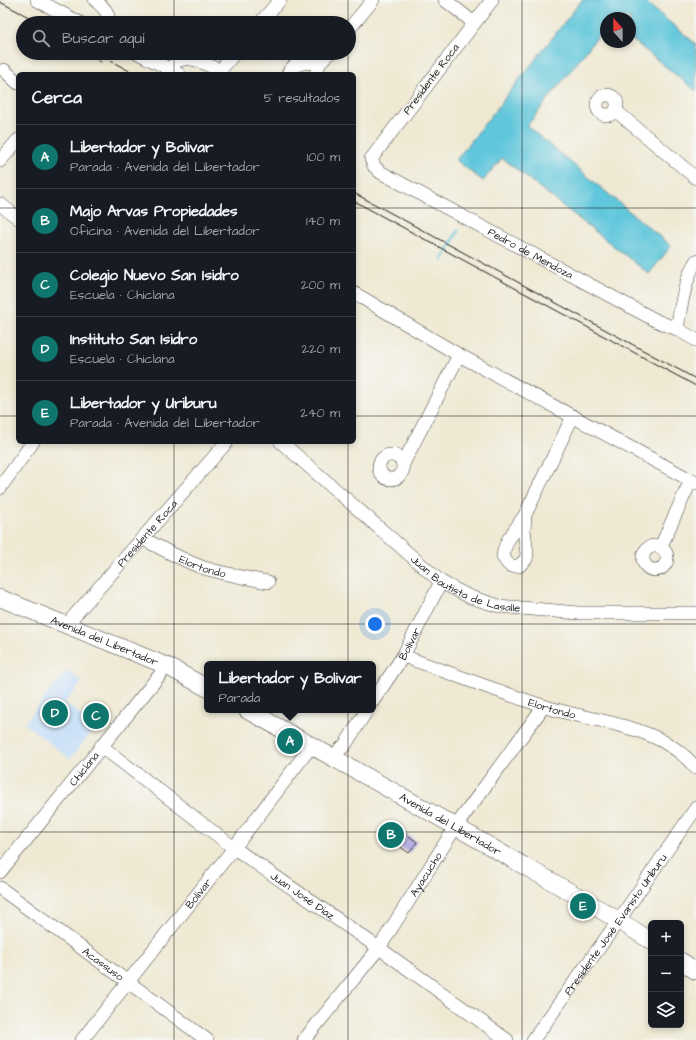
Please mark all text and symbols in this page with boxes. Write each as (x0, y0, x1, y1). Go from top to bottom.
north arrow (600, 12, 636, 48)
search box (16, 16, 356, 60)
icon: search (30, 27, 52, 49)
text: Buscar aquí (62, 28, 144, 49)
street label: Presidente Roca (400, 40, 463, 117)
text: Cerca (32, 86, 82, 110)
text: 5 resultados (264, 89, 340, 107)
text: Libertador y Bolivar (70, 137, 213, 158)
text: A (41, 148, 49, 166)
text: 100 m (307, 148, 340, 166)
text: Parada · Avenida del Libertador (70, 158, 260, 176)
text: Majo Arvas Propiedades (70, 201, 238, 222)
text: B (40, 212, 50, 230)
text: 140 m (306, 212, 340, 230)
text: Oficina · Avenida del Libertador (70, 222, 259, 240)
street label: Pedro de Mendoza (485, 224, 576, 282)
text: Colegio Nuevo San Isidro (70, 265, 239, 286)
text: C (40, 276, 50, 294)
text: 200 m (301, 276, 340, 294)
text: Escuela · Chiclana (70, 286, 175, 304)
text: Instituto San Isidro (70, 329, 197, 350)
text: D (41, 340, 49, 358)
text: 220 m (302, 340, 340, 358)
text: Escuela · Chiclana (70, 350, 175, 368)
text: Libertador y Uriburu (70, 393, 217, 414)
text: E (41, 404, 49, 422)
text: 240 m (300, 404, 340, 422)
text: Parada · Avenida del Libertador (70, 414, 260, 432)
street label: Presidente Roca (113, 496, 181, 570)
street label: Elortondo (177, 551, 228, 581)
street label: Juan Bautista de Lasalle (408, 552, 521, 615)
street label: Avenida del Libertador (49, 612, 161, 669)
your location (365, 614, 385, 634)
street label: Bolívar (395, 625, 424, 663)
popup (204, 661, 376, 713)
text: Libertador y Bolivar (218, 668, 362, 689)
text: Parada (218, 689, 260, 707)
street label: Elortondo (526, 694, 578, 722)
pin: D (42, 698, 68, 728)
pin: C (83, 701, 109, 731)
pin: A (277, 726, 303, 756)
street label: Chiclana (65, 748, 103, 789)
street label: Avenida del Libertador (397, 789, 504, 859)
pin: B (378, 820, 404, 850)
street label: Ayacucho (406, 848, 446, 899)
street label: Presidente José Evaristo Uriburu (561, 851, 669, 997)
street label: Juan José Díaz (268, 868, 338, 923)
street label: Bolívar (181, 875, 215, 912)
pin: E (570, 891, 596, 921)
map controls (648, 920, 684, 1028)
button: + (648, 920, 684, 956)
street label: Acassuso (79, 944, 128, 984)
button: − (648, 956, 684, 992)
button: layers (648, 992, 684, 1028)

